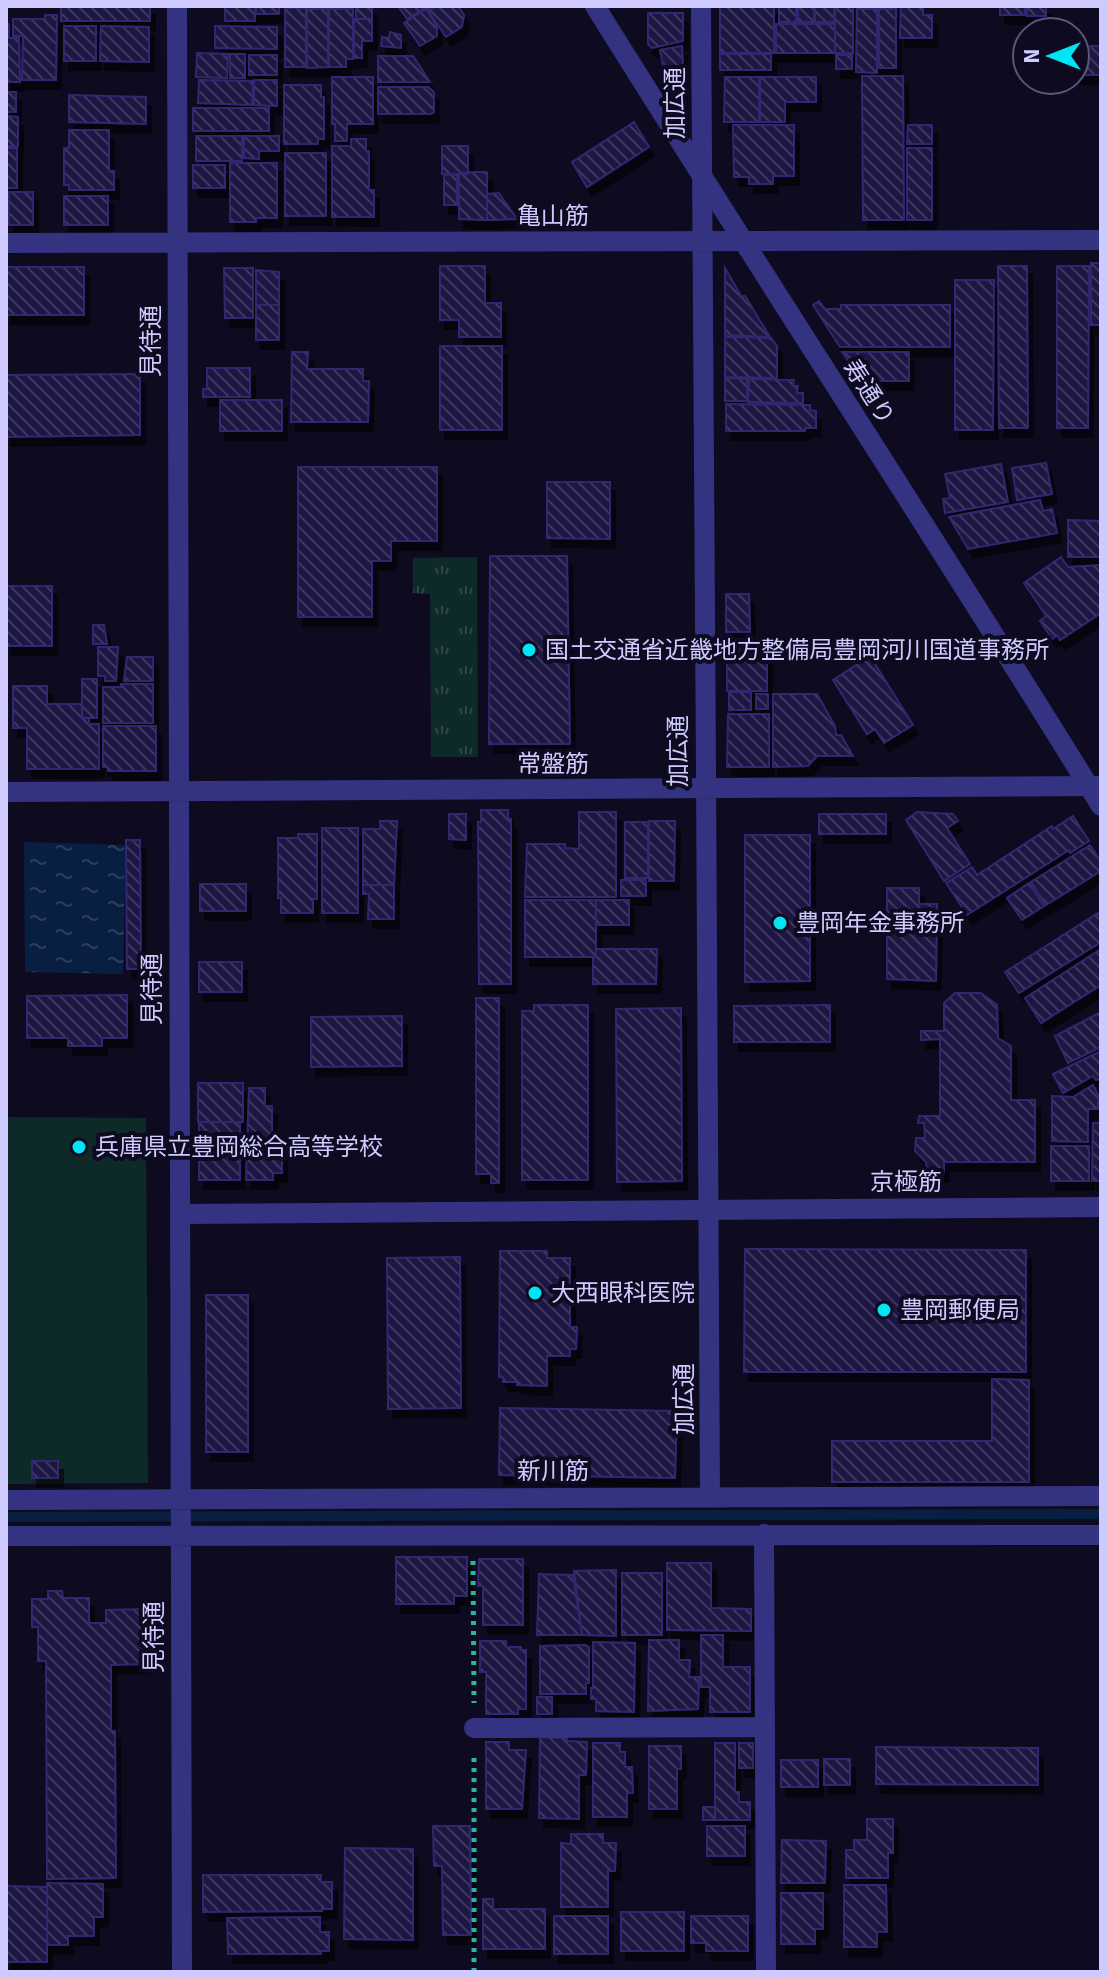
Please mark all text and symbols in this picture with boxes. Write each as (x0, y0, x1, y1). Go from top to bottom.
north arrow (1011, 16, 1091, 96)
text: N (1018, 48, 1045, 64)
street label: 加広通 (660, 67, 690, 139)
street label: 亀山筋 (517, 201, 589, 231)
street label: 見待通 (136, 305, 166, 377)
street label: 寿通り (837, 354, 901, 430)
place label: 国土交通省近畿地方整備局豊岡河川国道事務所 (545, 635, 1049, 665)
marker: 国土交通省近畿地方整備局豊岡河川国道事務所 (520, 641, 538, 659)
street label: 加広通 (663, 715, 693, 787)
street label: 常盤筋 (517, 749, 589, 779)
place label: 豊岡年金事務所 (796, 908, 964, 938)
marker: 豊岡年金事務所 (771, 914, 789, 932)
street label: 見待通 (137, 953, 167, 1025)
place label: 兵庫県立豊岡総合高等学校 (95, 1132, 383, 1162)
marker: 兵庫県立豊岡総合高等学校 (70, 1138, 88, 1156)
street label: 京極筋 (870, 1167, 942, 1197)
place label: 大西眼科医院 (551, 1278, 695, 1308)
marker: 大西眼科医院 (526, 1284, 544, 1302)
place label: 豊岡郵便局 (900, 1295, 1020, 1325)
marker: 豊岡郵便局 (875, 1301, 893, 1319)
street label: 加広通 (669, 1363, 699, 1435)
street label: 新川筋 (517, 1456, 589, 1486)
street label: 見待通 (139, 1601, 169, 1673)

